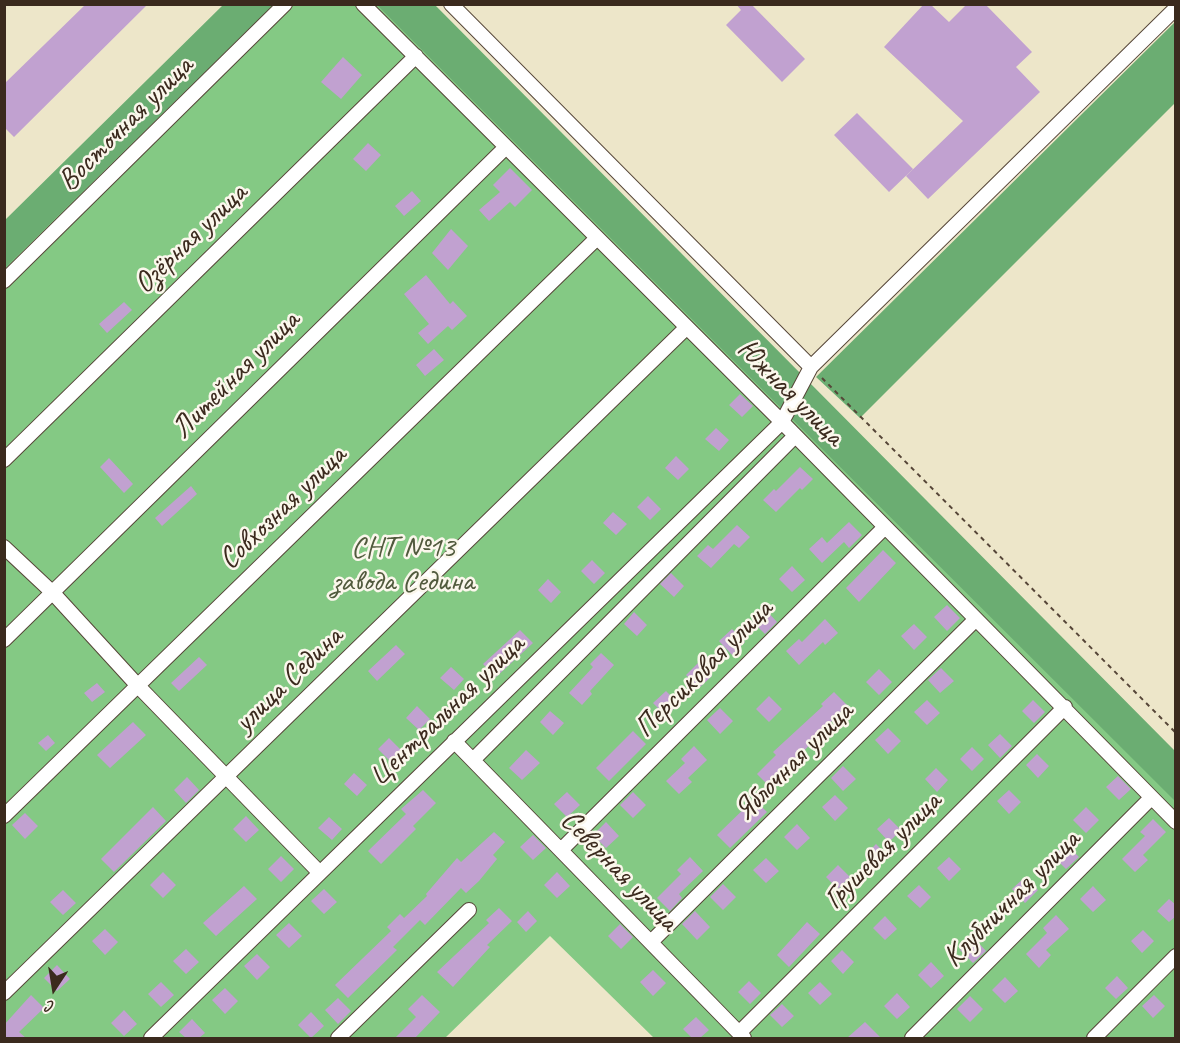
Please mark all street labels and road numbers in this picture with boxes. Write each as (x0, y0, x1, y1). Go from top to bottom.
street label: Восточная улица (51, 49, 201, 199)
street label: Озёрная улица (127, 176, 255, 302)
street label: Литейная улица (164, 303, 308, 447)
street label: Южная улица (729, 332, 851, 454)
street label: Совхозная улица (212, 438, 354, 578)
street label: Персиковая улица (627, 592, 781, 746)
street label: улица Седина (227, 620, 351, 740)
street label: Центральная улица (362, 628, 532, 794)
street label: Яблочная улица (727, 695, 861, 829)
street label: Грушевая улица (817, 785, 949, 917)
street label: Северная улица (552, 803, 686, 939)
street label: Клубничная улица (936, 823, 1088, 975)

